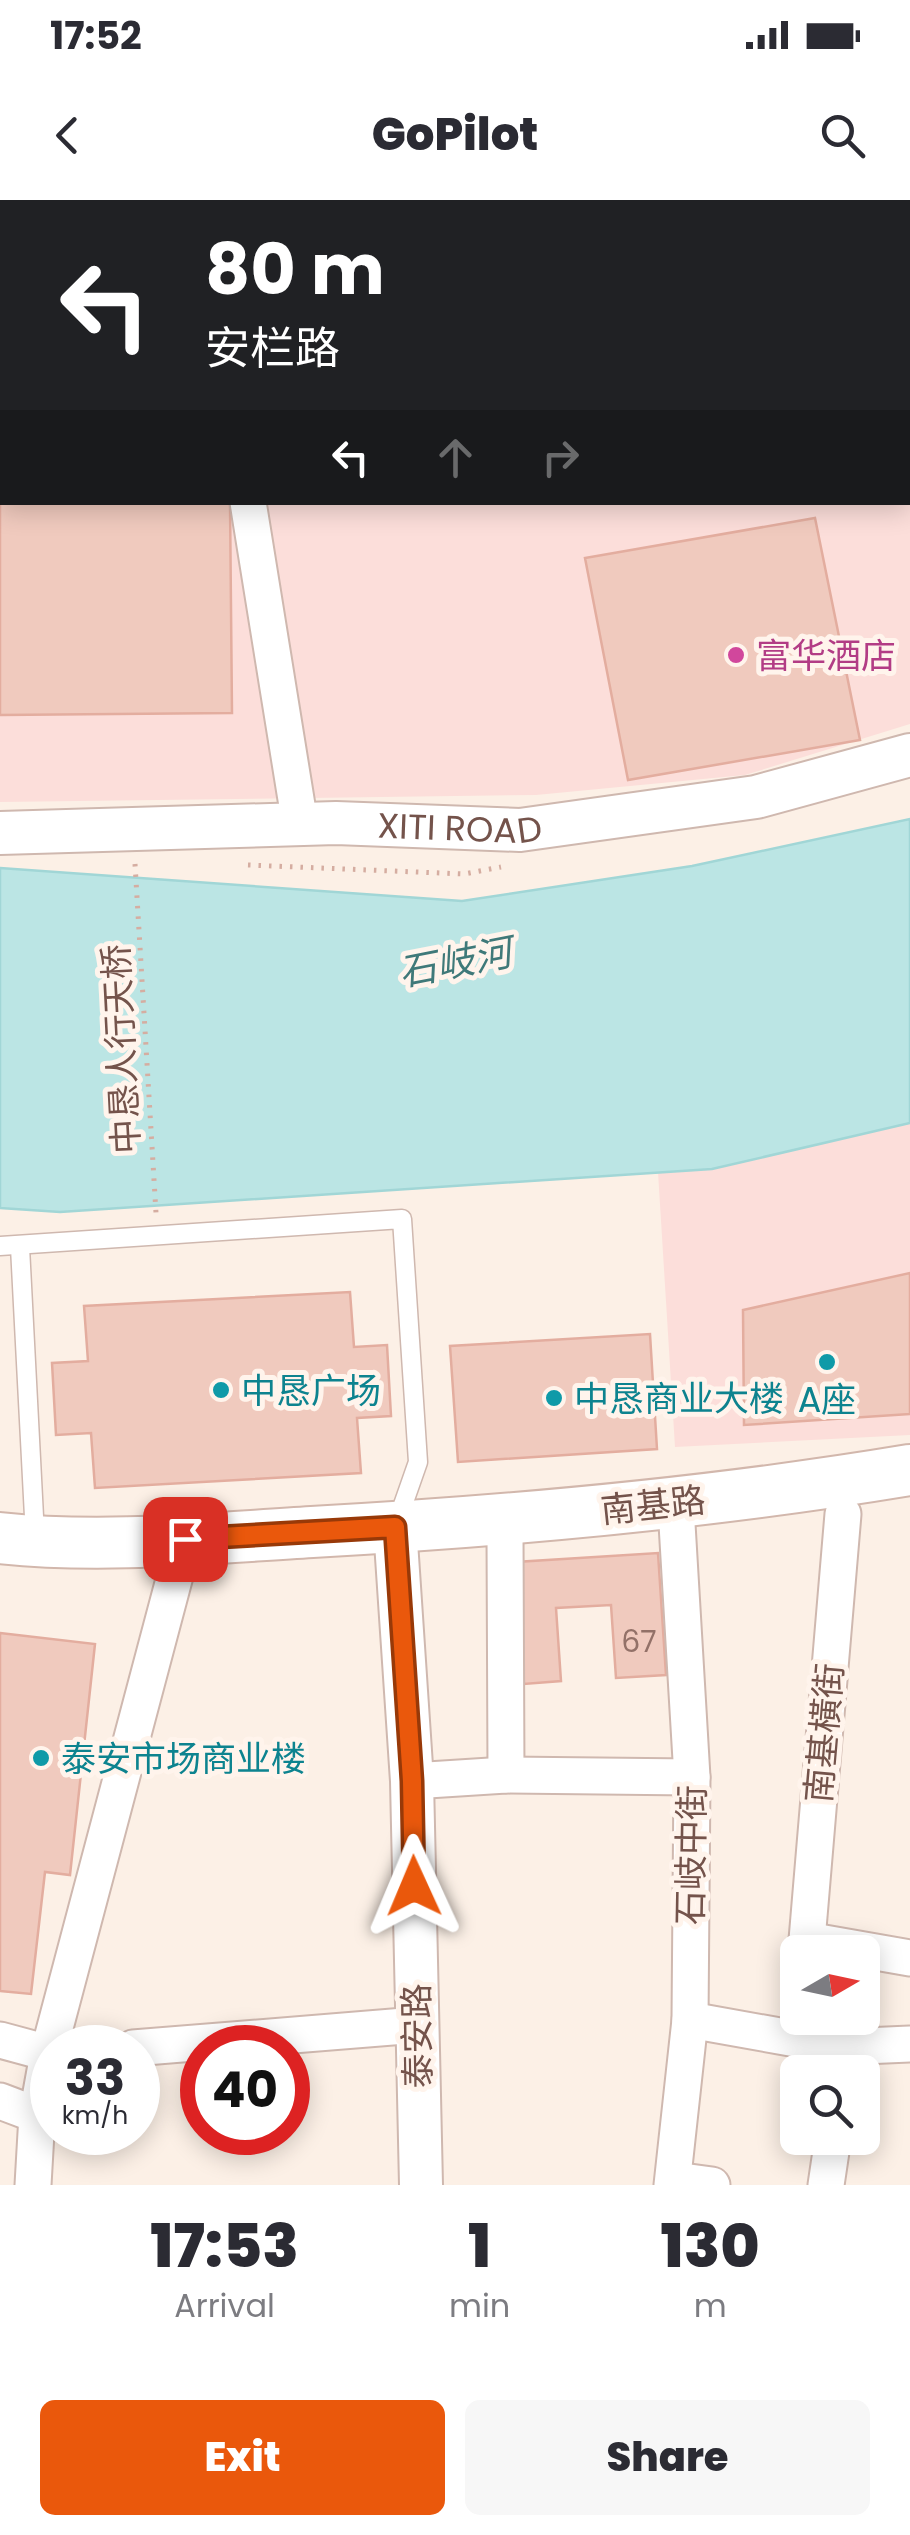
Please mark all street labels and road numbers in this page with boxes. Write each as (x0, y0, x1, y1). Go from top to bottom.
street label: XITI ROAD (377, 800, 545, 855)
street label: 中恳人行天桥 (91, 943, 151, 1155)
street label: 南基路 (598, 1475, 708, 1535)
street label: 南基橫街 (793, 1661, 855, 1805)
street label: 石岐中街 (665, 1785, 717, 1925)
street label: 泰安路 (392, 1983, 442, 2089)

